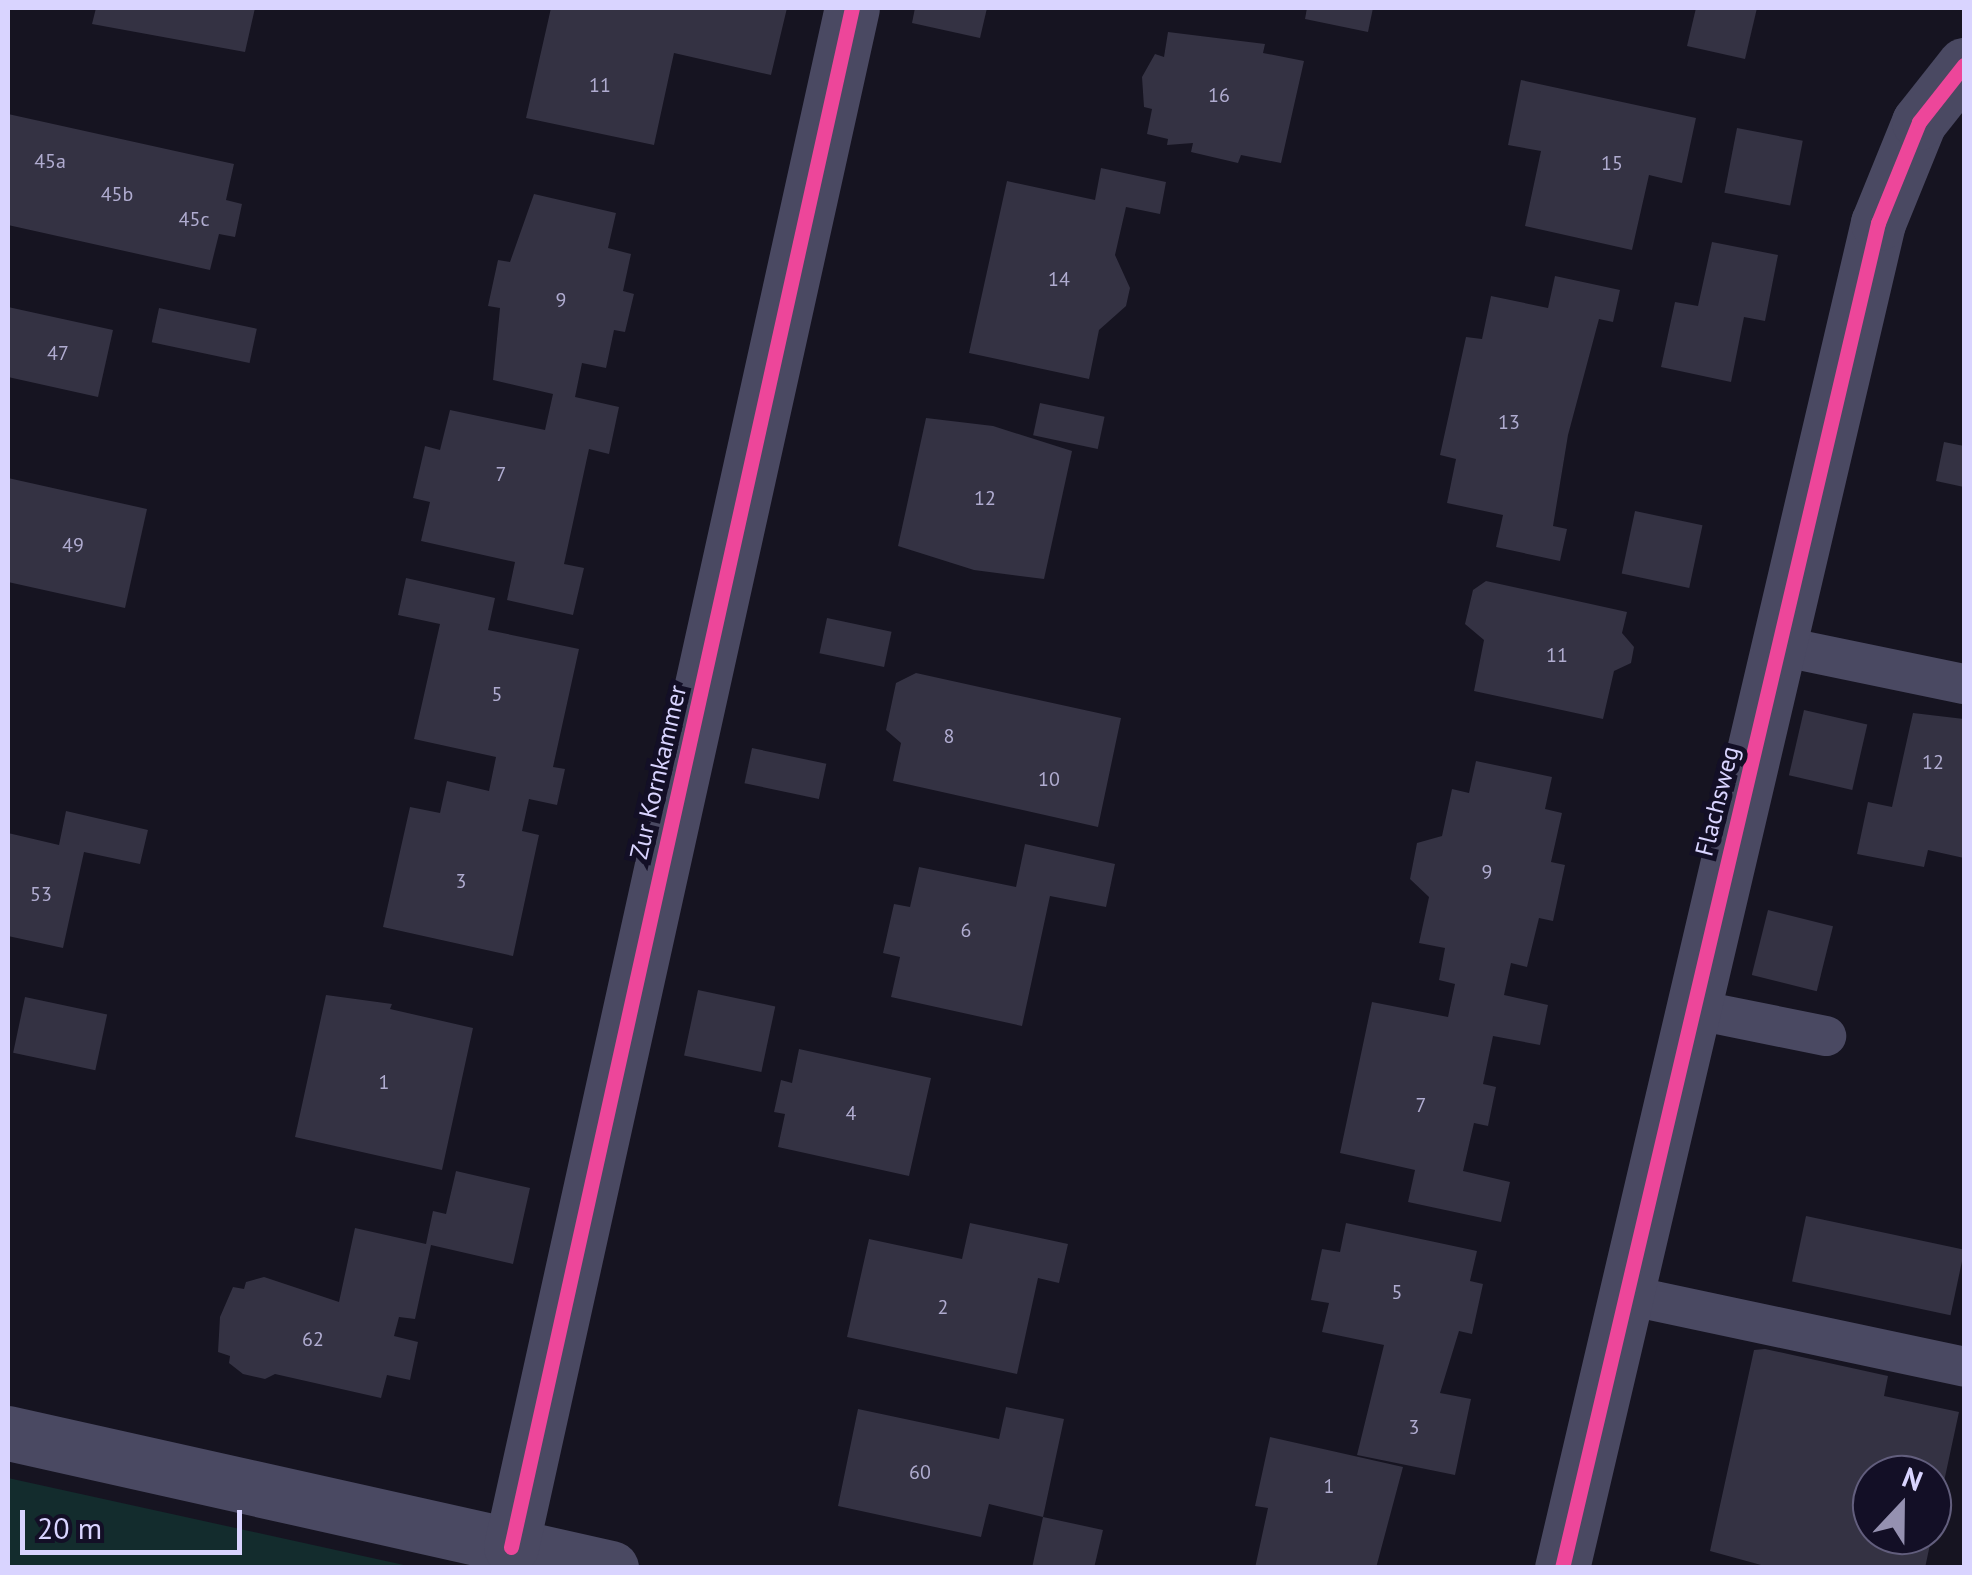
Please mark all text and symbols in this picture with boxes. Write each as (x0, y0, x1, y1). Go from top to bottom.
house number: 11 (589, 73, 611, 97)
house number: 16 (1208, 83, 1230, 107)
house number: 45a (34, 149, 66, 173)
house number: 15 (1601, 151, 1623, 175)
house number: 45b (101, 182, 133, 206)
house number: 45c (179, 207, 209, 231)
house number: 14 (1048, 267, 1070, 291)
house number: 9 (556, 288, 566, 312)
house number: 47 (47, 341, 69, 365)
house number: 13 (1498, 410, 1520, 434)
house number: 7 (496, 462, 506, 486)
house number: 12 (974, 486, 996, 510)
house number: 49 (62, 533, 84, 557)
house number: 11 (1546, 643, 1568, 667)
house number: 5 (492, 682, 502, 706)
street label: Zur Kornkammer (623, 682, 693, 862)
house number: 8 (944, 724, 954, 748)
street label: Flachsweg (1689, 743, 1745, 859)
house number: 12 (1922, 750, 1944, 774)
house number: 10 (1038, 767, 1060, 791)
house number: 9 (1482, 860, 1492, 884)
house number: 3 (456, 869, 466, 893)
house number: 53 (30, 882, 52, 906)
house number: 6 (961, 918, 971, 942)
house number: 1 (379, 1070, 389, 1094)
house number: 7 (1416, 1093, 1426, 1117)
house number: 4 (846, 1101, 856, 1125)
house number: 5 (1392, 1280, 1402, 1304)
house number: 2 (938, 1295, 948, 1319)
house number: 62 (302, 1327, 324, 1351)
house number: 3 (1409, 1415, 1419, 1439)
north arrow (1852, 1455, 1952, 1555)
text: N (1897, 1458, 1928, 1499)
house number: 60 (909, 1460, 931, 1484)
house number: 1 (1324, 1474, 1334, 1498)
scale bar (25, 1490, 248, 1552)
text: 20 m (37, 1508, 102, 1547)

